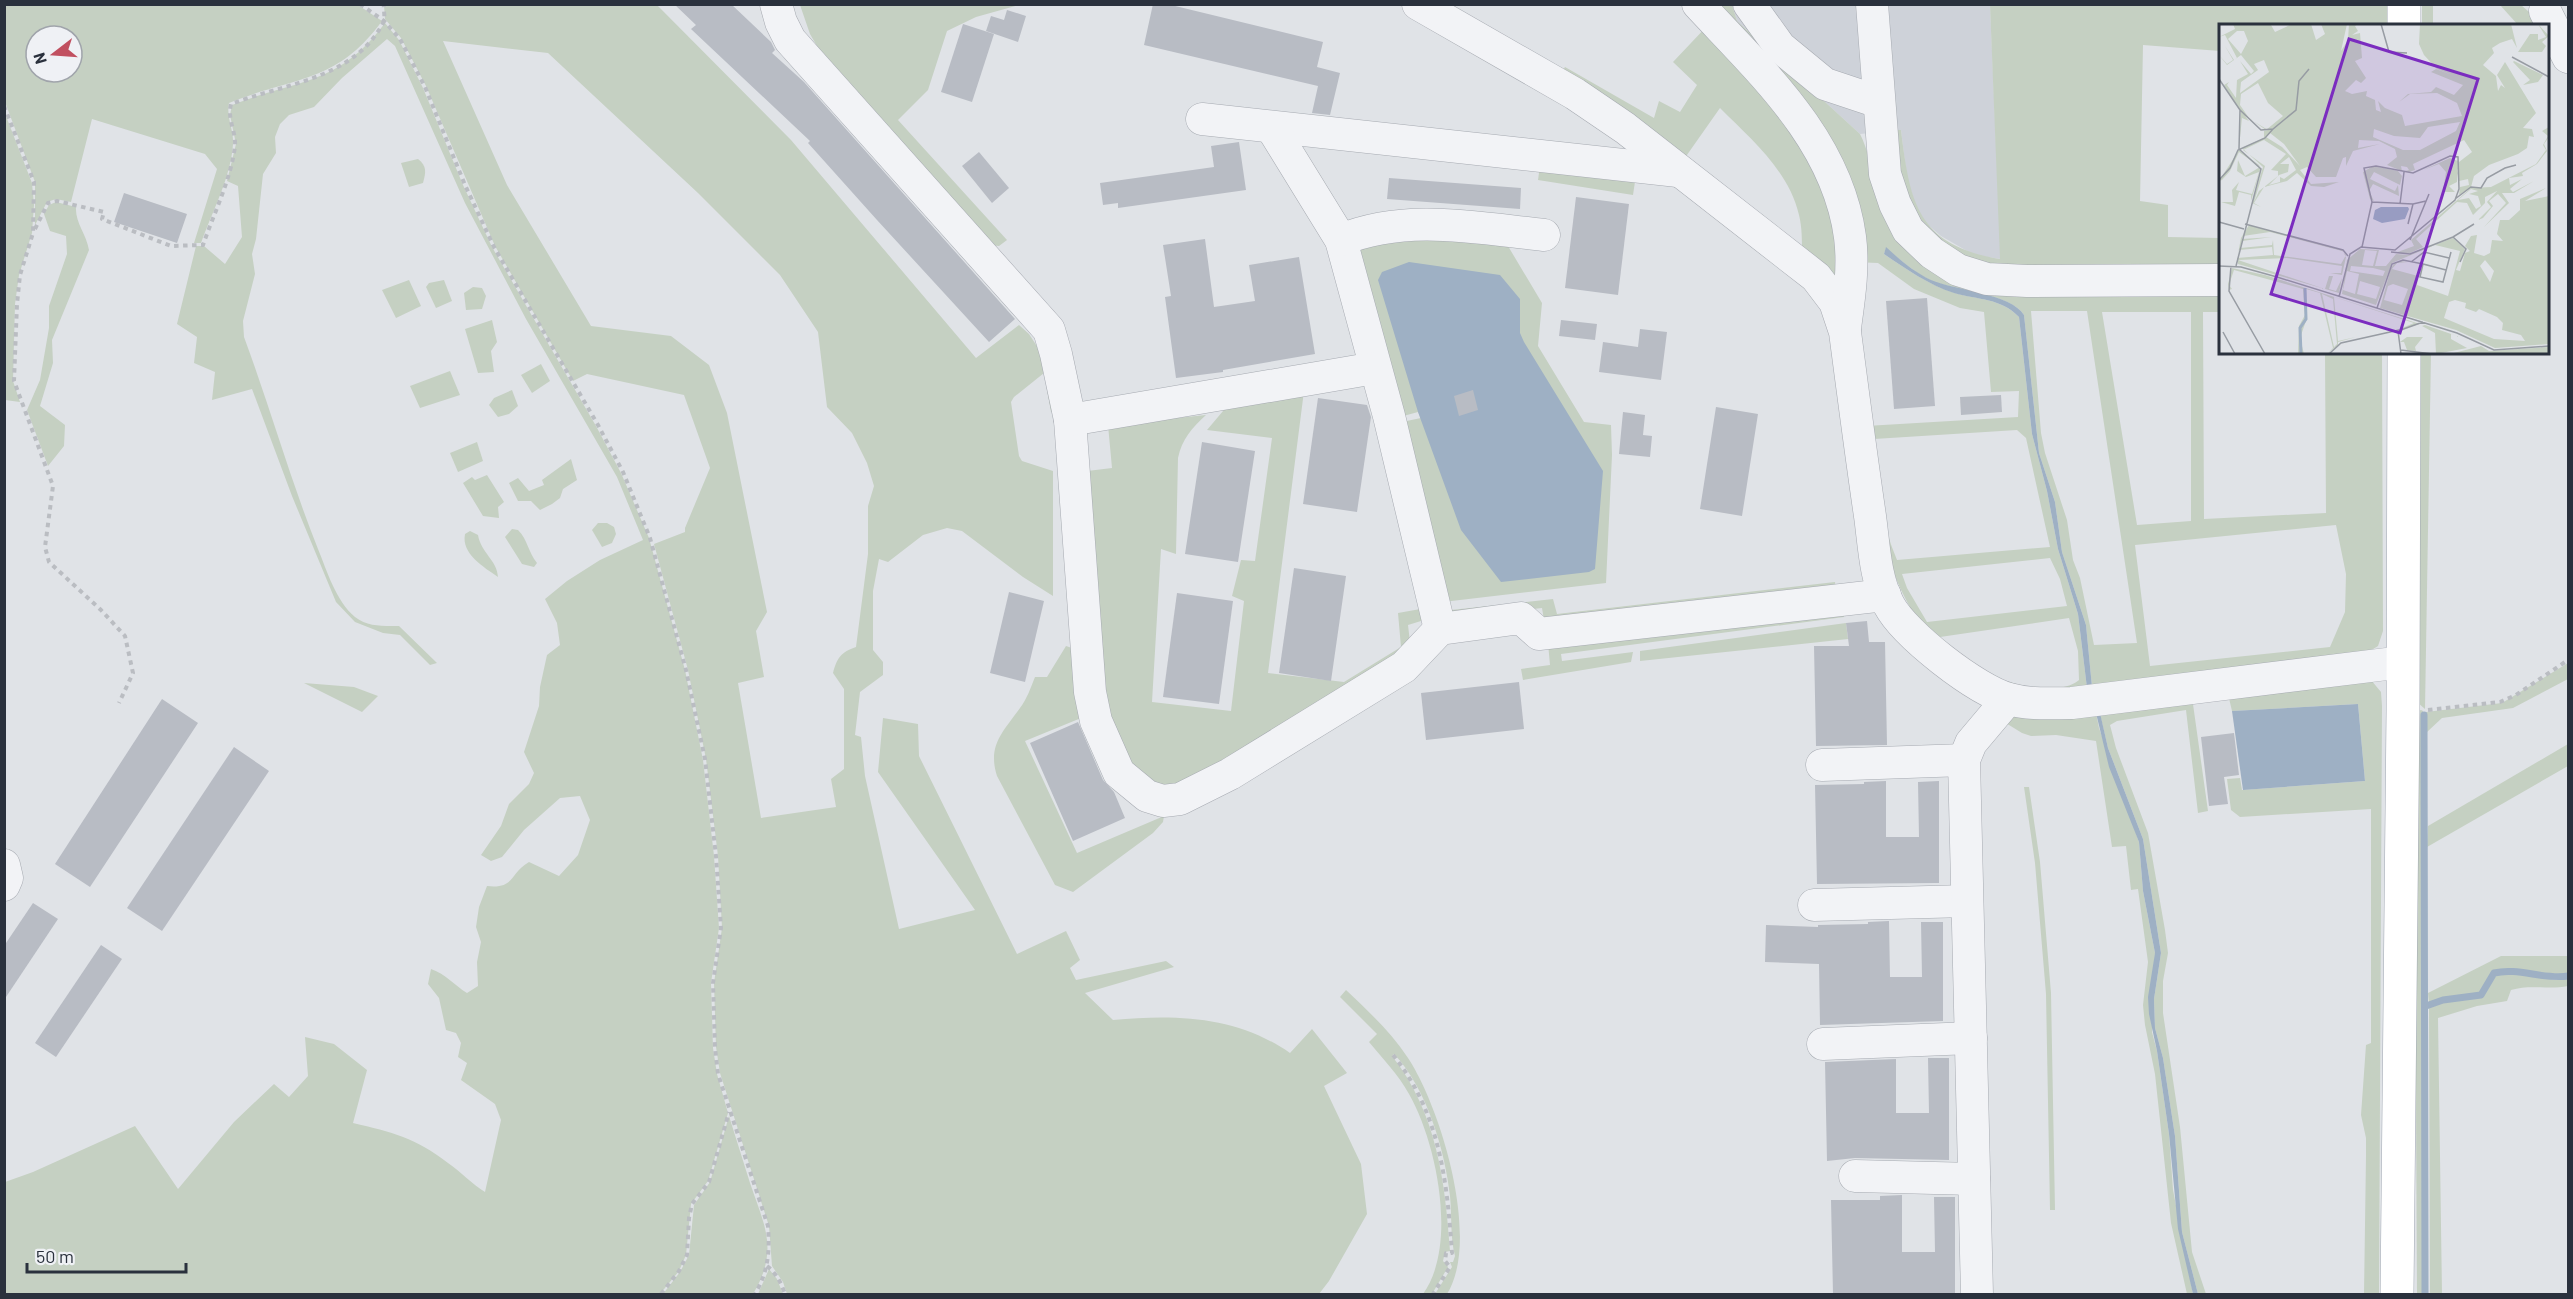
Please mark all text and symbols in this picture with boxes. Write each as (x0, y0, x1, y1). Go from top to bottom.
north arrow (24, 24, 84, 84)
inset map (2219, 24, 2549, 354)
text: N (29, 51, 50, 66)
scale bar (27, 1236, 186, 1274)
text: 50 m (36, 1245, 74, 1267)

